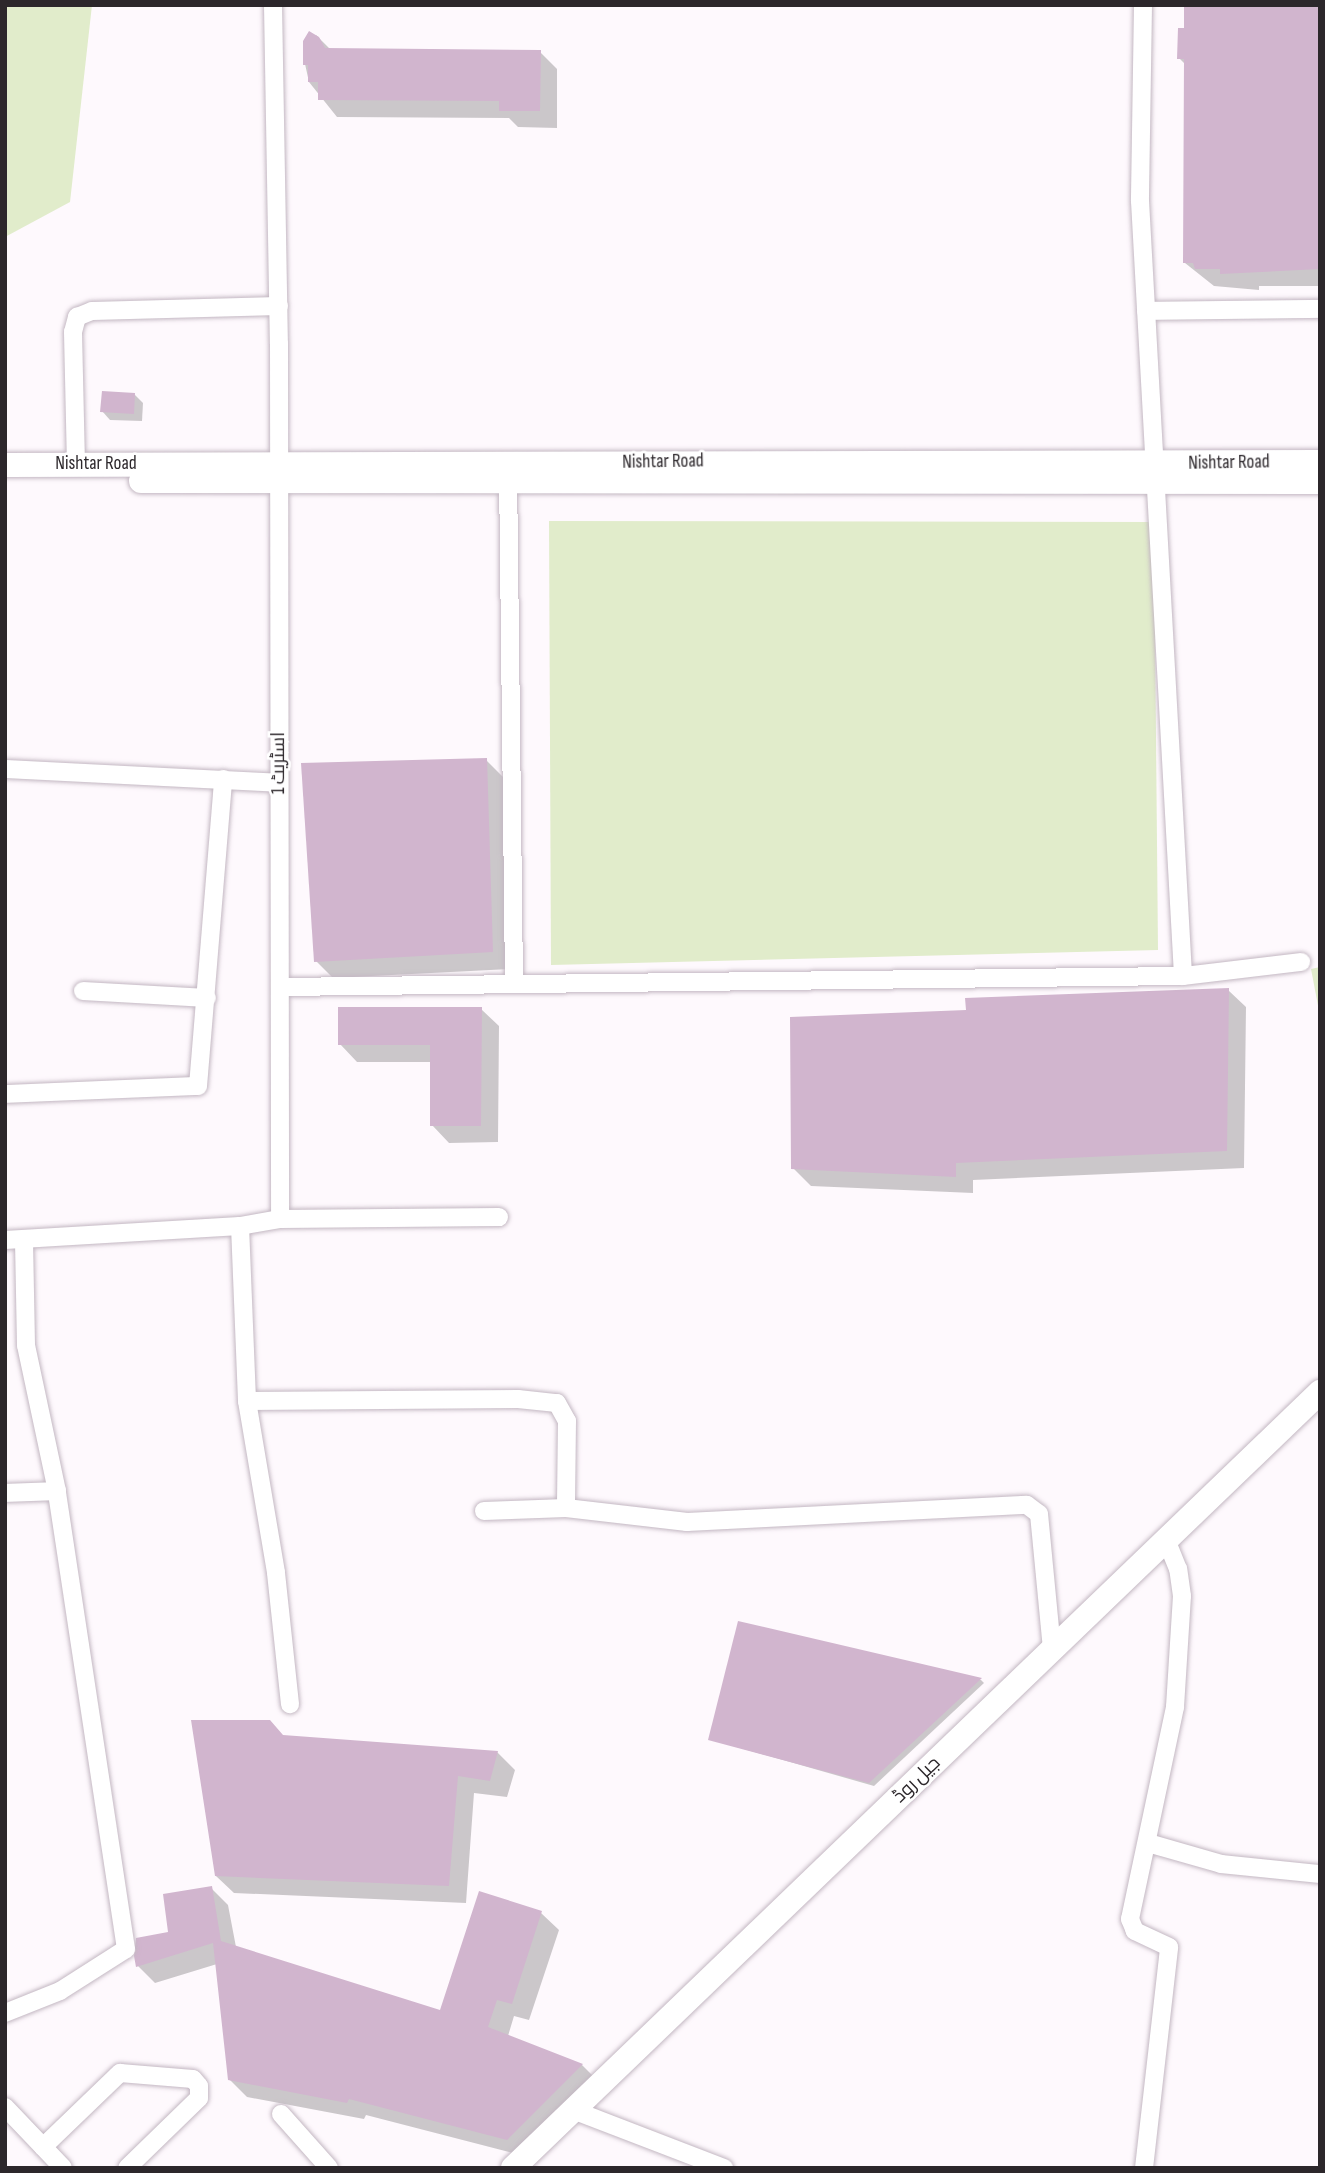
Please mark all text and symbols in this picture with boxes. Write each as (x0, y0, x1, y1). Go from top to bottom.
street label: Nishtar Road (622, 450, 704, 474)
street label: Nishtar Road (1188, 451, 1270, 475)
street label: Nishtar Road (55, 453, 137, 475)
street label: اسٹریٹ 1 (268, 732, 290, 794)
street label: جیل روڈ (889, 1752, 945, 1808)

